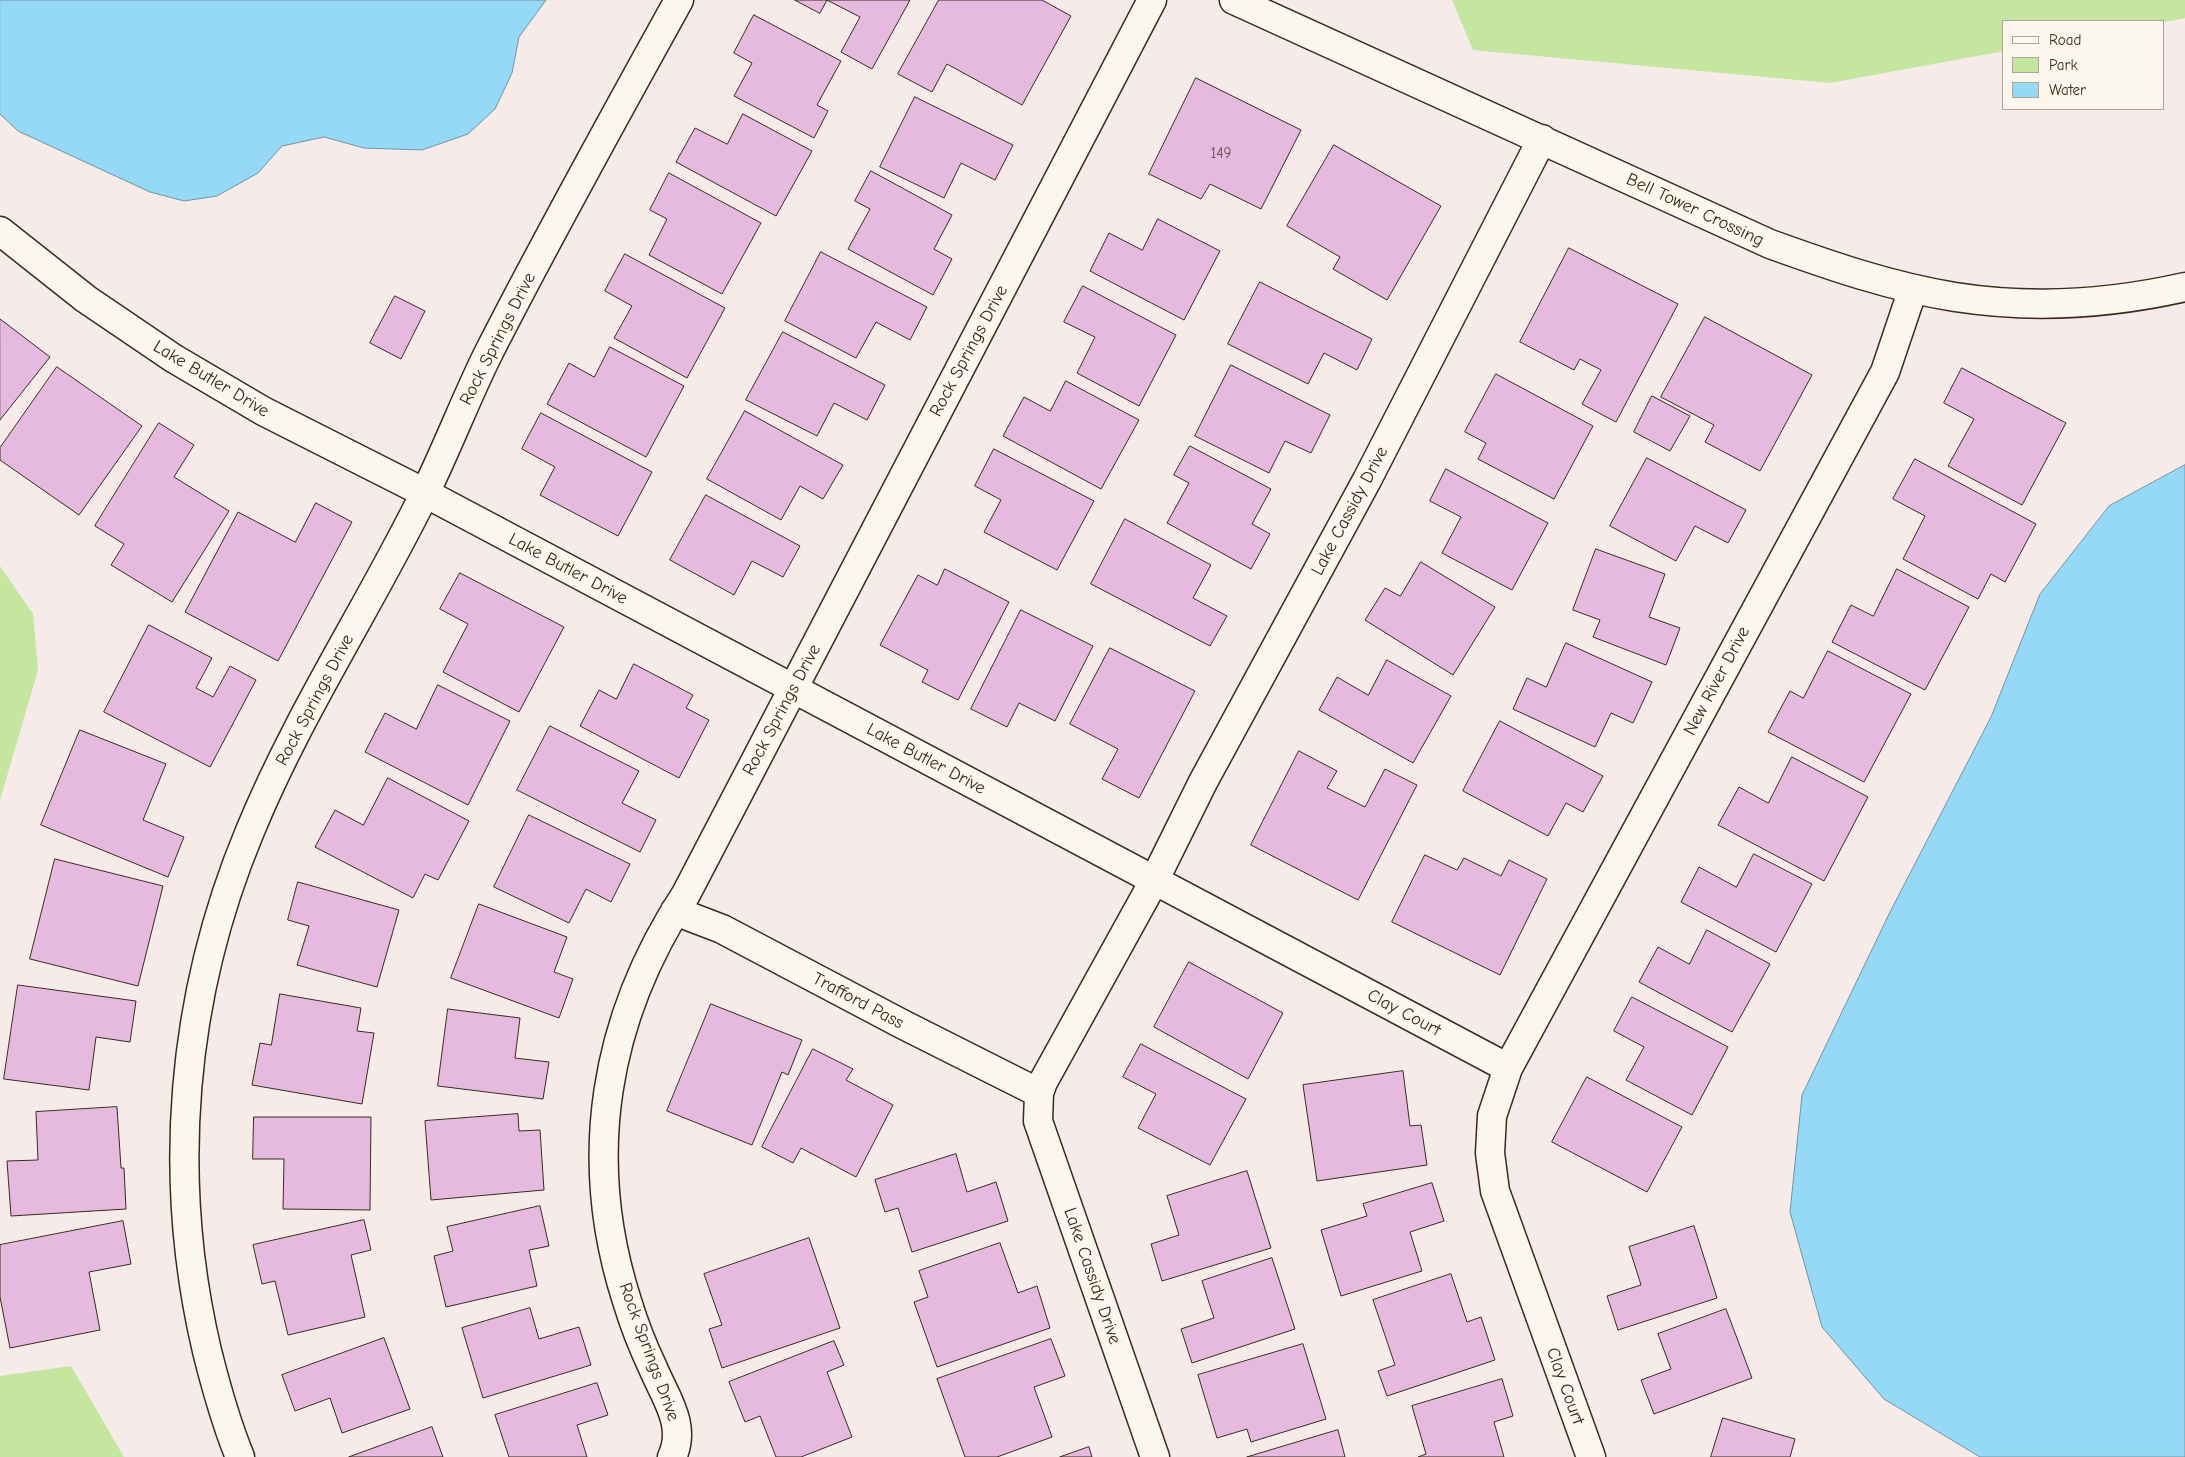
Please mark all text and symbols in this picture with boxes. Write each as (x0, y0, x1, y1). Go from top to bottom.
legend (2002, 20, 2165, 110)
text: Road (2049, 31, 2081, 49)
text: Park (2049, 56, 2078, 74)
text: Water (2049, 81, 2086, 99)
house number: 149 (1210, 145, 1232, 163)
street label: Bell Tower Crossing (1623, 169, 1767, 251)
street label: Rock Springs Drive (455, 269, 541, 409)
street label: Rock Springs Drive (925, 282, 1013, 420)
street label: Lake Butler Drive (149, 336, 273, 422)
street label: Lake Cassidy Drive (1307, 443, 1393, 579)
street label: Lake Butler Drive (505, 529, 631, 609)
street label: New River Drive (1679, 623, 1755, 739)
street label: Rock Springs Drive (271, 631, 359, 769)
street label: Rock Springs Drive (738, 641, 826, 779)
street label: Lake Butler Drive (863, 719, 989, 799)
street label: Trafford Pass (809, 968, 907, 1034)
street label: Clay Court (1363, 985, 1445, 1041)
street label: Lake Cassidy Drive (1058, 1205, 1126, 1347)
street label: Rock Springs Drive (614, 1280, 684, 1424)
street label: Clay Court (1541, 1345, 1589, 1427)

